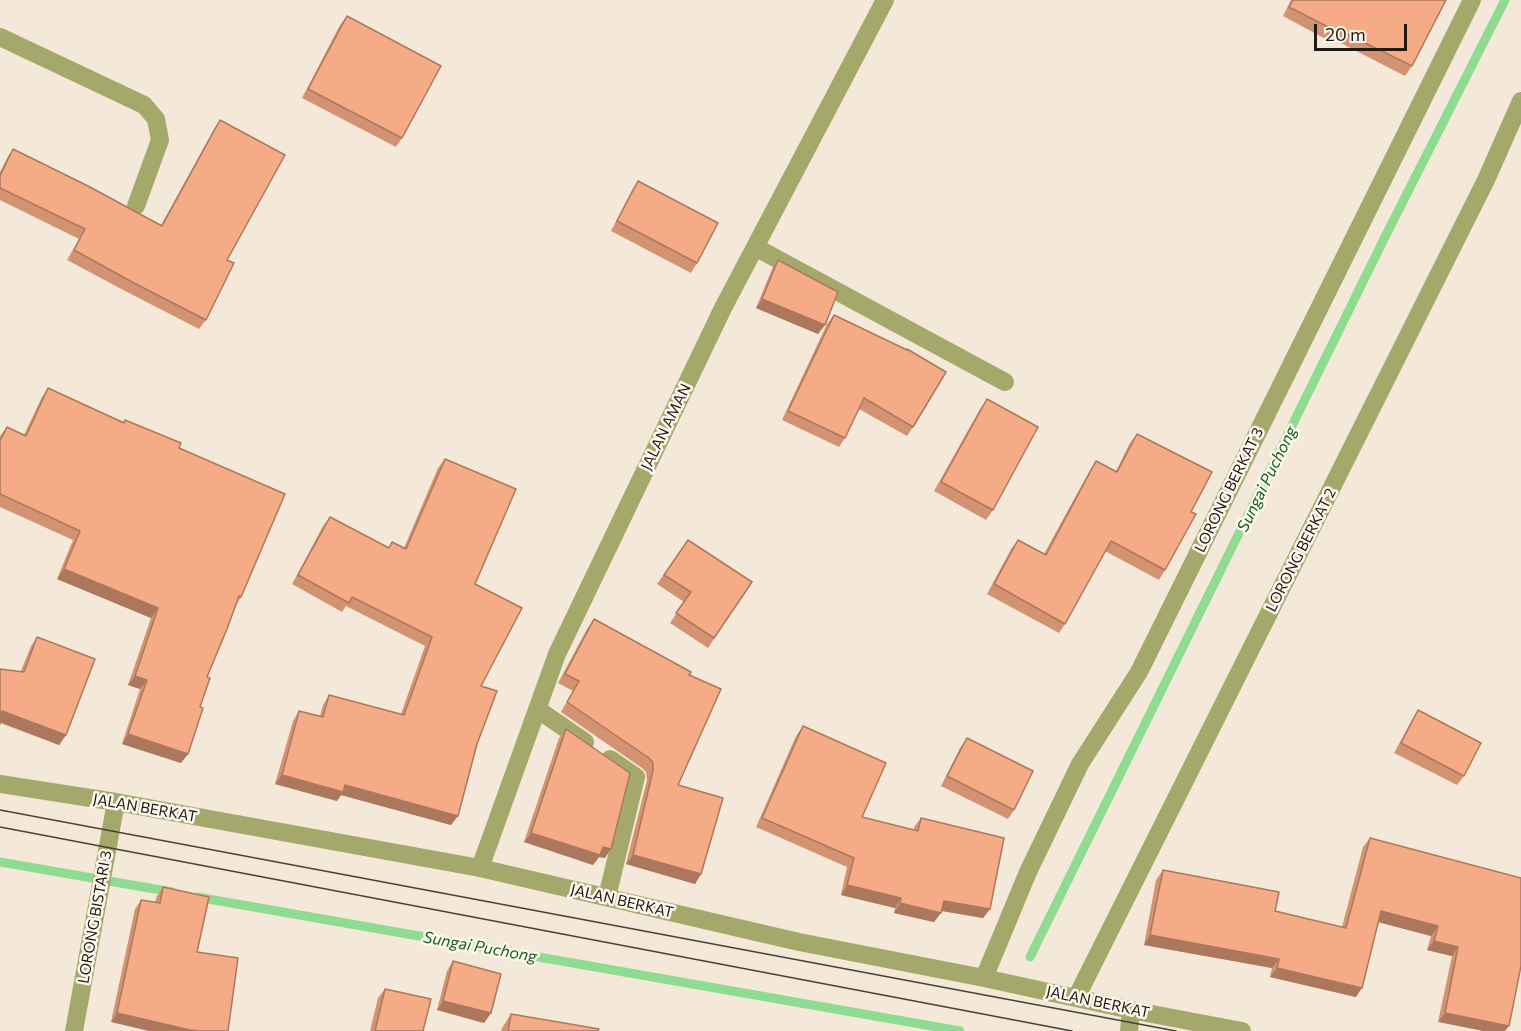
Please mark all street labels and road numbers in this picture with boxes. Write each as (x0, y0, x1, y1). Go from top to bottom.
street label: JALAN AMAN (637, 381, 695, 473)
street label: LORONG BERKAT 3 (1191, 425, 1267, 555)
street label: LORONG BERKAT 2 (1262, 485, 1340, 615)
street label: JALAN BERKAT (92, 790, 198, 826)
street label: LORONG BISTARI 3 (74, 849, 116, 985)
street label: JALAN BERKAT (569, 880, 675, 922)
street label: JALAN BERKAT (1045, 982, 1151, 1022)

